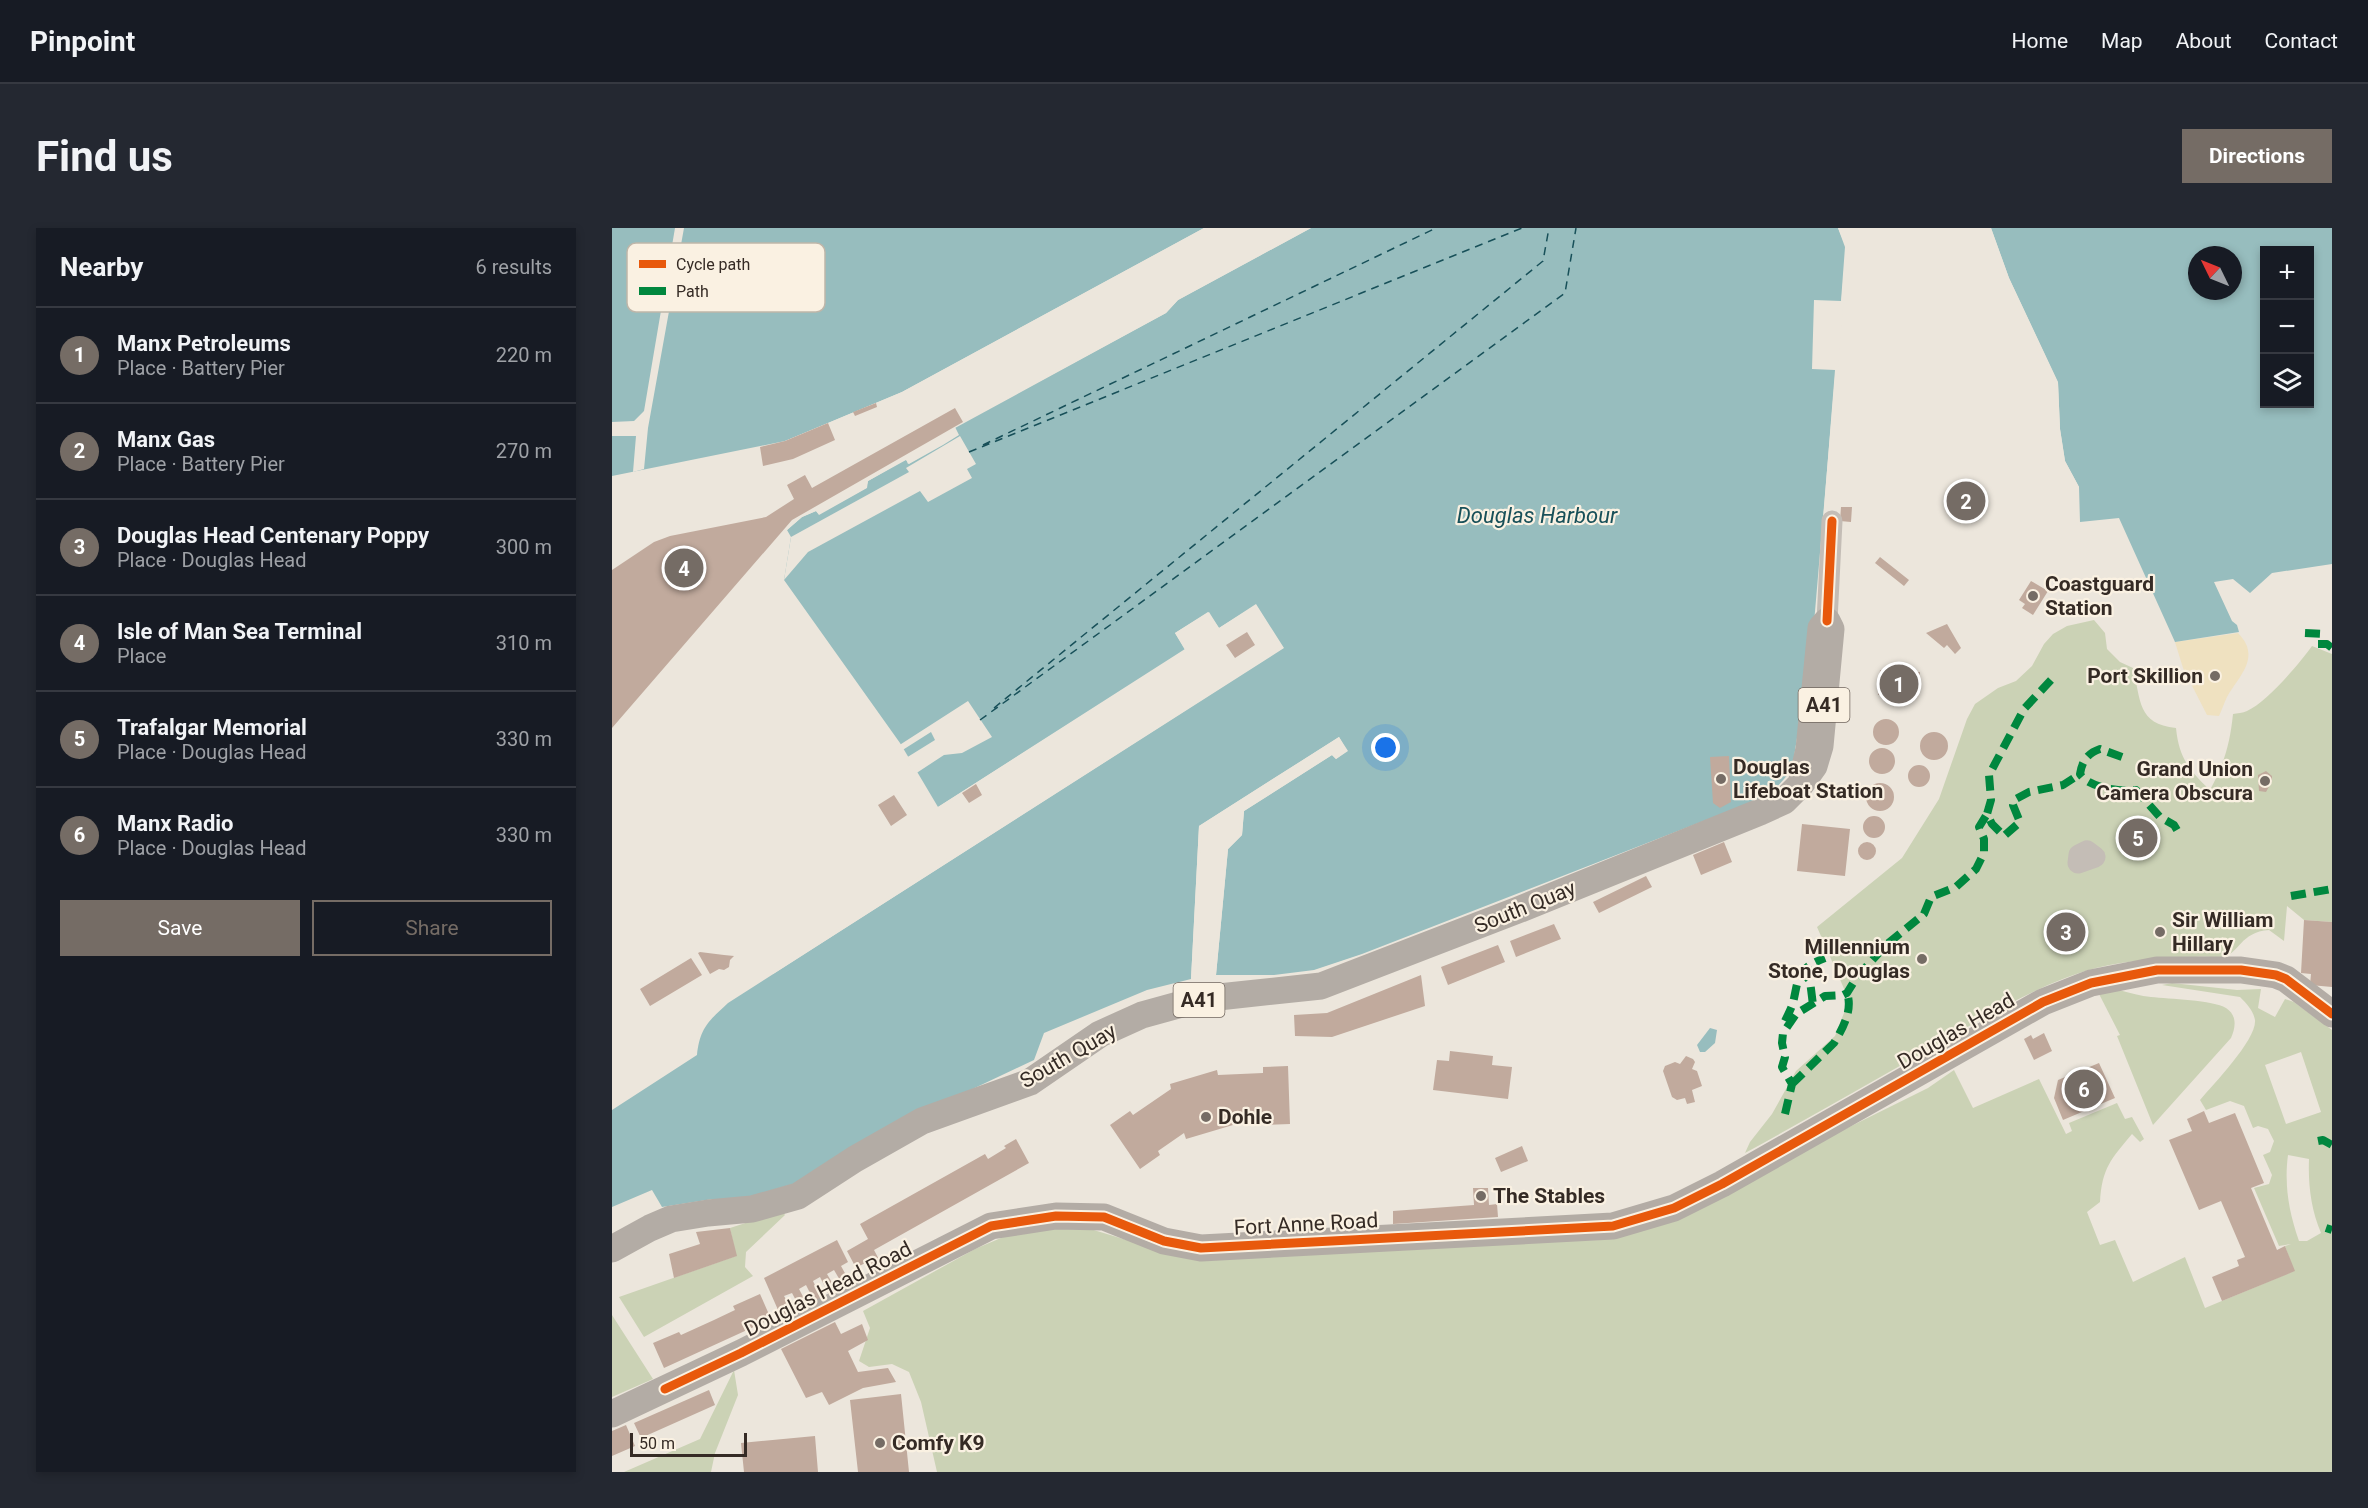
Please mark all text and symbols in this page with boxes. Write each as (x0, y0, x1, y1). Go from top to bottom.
text: Pinpoint (30, 25, 135, 58)
text: Home (2012, 29, 2068, 53)
text: Map (2101, 29, 2143, 53)
text: About (2176, 29, 2232, 53)
text: Contact (2265, 29, 2338, 53)
button: Directions (2182, 129, 2332, 183)
text: Find us (36, 132, 173, 181)
legend (627, 243, 825, 312)
north arrow (2188, 246, 2242, 300)
map controls (2260, 246, 2314, 408)
button: + (2260, 246, 2314, 300)
text: Nearby (60, 252, 143, 282)
text: 6 results (476, 255, 552, 279)
text: Cycle path (676, 255, 750, 274)
text: Path (676, 282, 709, 301)
button: − (2260, 300, 2314, 354)
text: Manx Petroleums (117, 331, 291, 356)
text: 1 (74, 343, 85, 367)
text: 220 m (496, 343, 552, 367)
button: layers (2260, 354, 2314, 408)
text: Place · Battery Pier (117, 356, 285, 380)
text: Manx Gas (117, 427, 215, 452)
text: 2 (74, 439, 85, 463)
text: 270 m (496, 439, 552, 463)
text: Place · Battery Pier (117, 452, 285, 476)
pin: 2 (1946, 478, 1986, 524)
water label: Douglas Harbour (1457, 503, 1618, 528)
text: Douglas Head Centenary Poppy (117, 523, 429, 548)
text: 3 (74, 535, 85, 559)
text: 300 m (496, 535, 552, 559)
pin: 4 (664, 546, 704, 590)
text: Place · Douglas Head (117, 548, 306, 572)
place label: Coastguard Station (2045, 572, 2154, 620)
marker: Coastguard Station (2026, 589, 2040, 603)
text: Isle of Man Sea Terminal (117, 619, 362, 644)
text: 4 (74, 631, 85, 655)
text: 310 m (496, 631, 552, 655)
text: Place (117, 644, 166, 668)
pin: 1 (1880, 662, 1918, 706)
place label: Port Skillion (2087, 664, 2203, 688)
marker: Port Skillion (2208, 669, 2222, 683)
road number: A41 (1798, 688, 1850, 722)
text: Trafalgar Memorial (117, 715, 307, 740)
text: 5 (74, 727, 85, 751)
text: 330 m (496, 727, 552, 751)
your location (1371, 733, 1400, 762)
text: Place · Douglas Head (117, 740, 306, 764)
place label: Douglas Lifeboat Station (1733, 755, 1883, 803)
place label: Grand Union Camera Obscura (2096, 757, 2253, 805)
marker: Douglas Lifeboat Station (1714, 772, 1728, 786)
marker: Grand Union Camera Obscura (2258, 774, 2272, 788)
text: Manx Radio (117, 811, 234, 836)
pin: 5 (2118, 816, 2158, 860)
text: 6 (74, 823, 85, 847)
text: 330 m (496, 823, 552, 847)
text: Place · Douglas Head (117, 836, 306, 860)
street label: South Quay (1471, 876, 1579, 938)
button: Save (60, 900, 300, 956)
button: Share (312, 900, 552, 956)
place label: Sir William Hillary (2172, 908, 2273, 956)
pin: 3 (2046, 910, 2086, 954)
marker: Sir William Hillary (2153, 925, 2167, 939)
place label: Millennium Stone, Douglas (1768, 935, 1910, 983)
marker: Millennium Stone, Douglas (1915, 952, 1929, 966)
road number: A41 (1174, 983, 1224, 1017)
street label: Douglas Head (1893, 988, 2019, 1074)
street label: South Quay (1016, 1019, 1120, 1093)
pin: 6 (2064, 1066, 2104, 1112)
place label: Dohle (1218, 1105, 1272, 1129)
marker: Dohle (1199, 1110, 1213, 1124)
place label: The Stables (1493, 1184, 1605, 1208)
marker: The Stables (1474, 1189, 1488, 1203)
street label: Fort Anne Road (1233, 1208, 1379, 1240)
street label: Douglas Head Road (740, 1236, 916, 1342)
scale bar (630, 1430, 747, 1458)
place label: Comfy K9 (892, 1431, 985, 1455)
text: 50 m (639, 1434, 675, 1453)
marker: Comfy K9 (873, 1436, 887, 1450)

